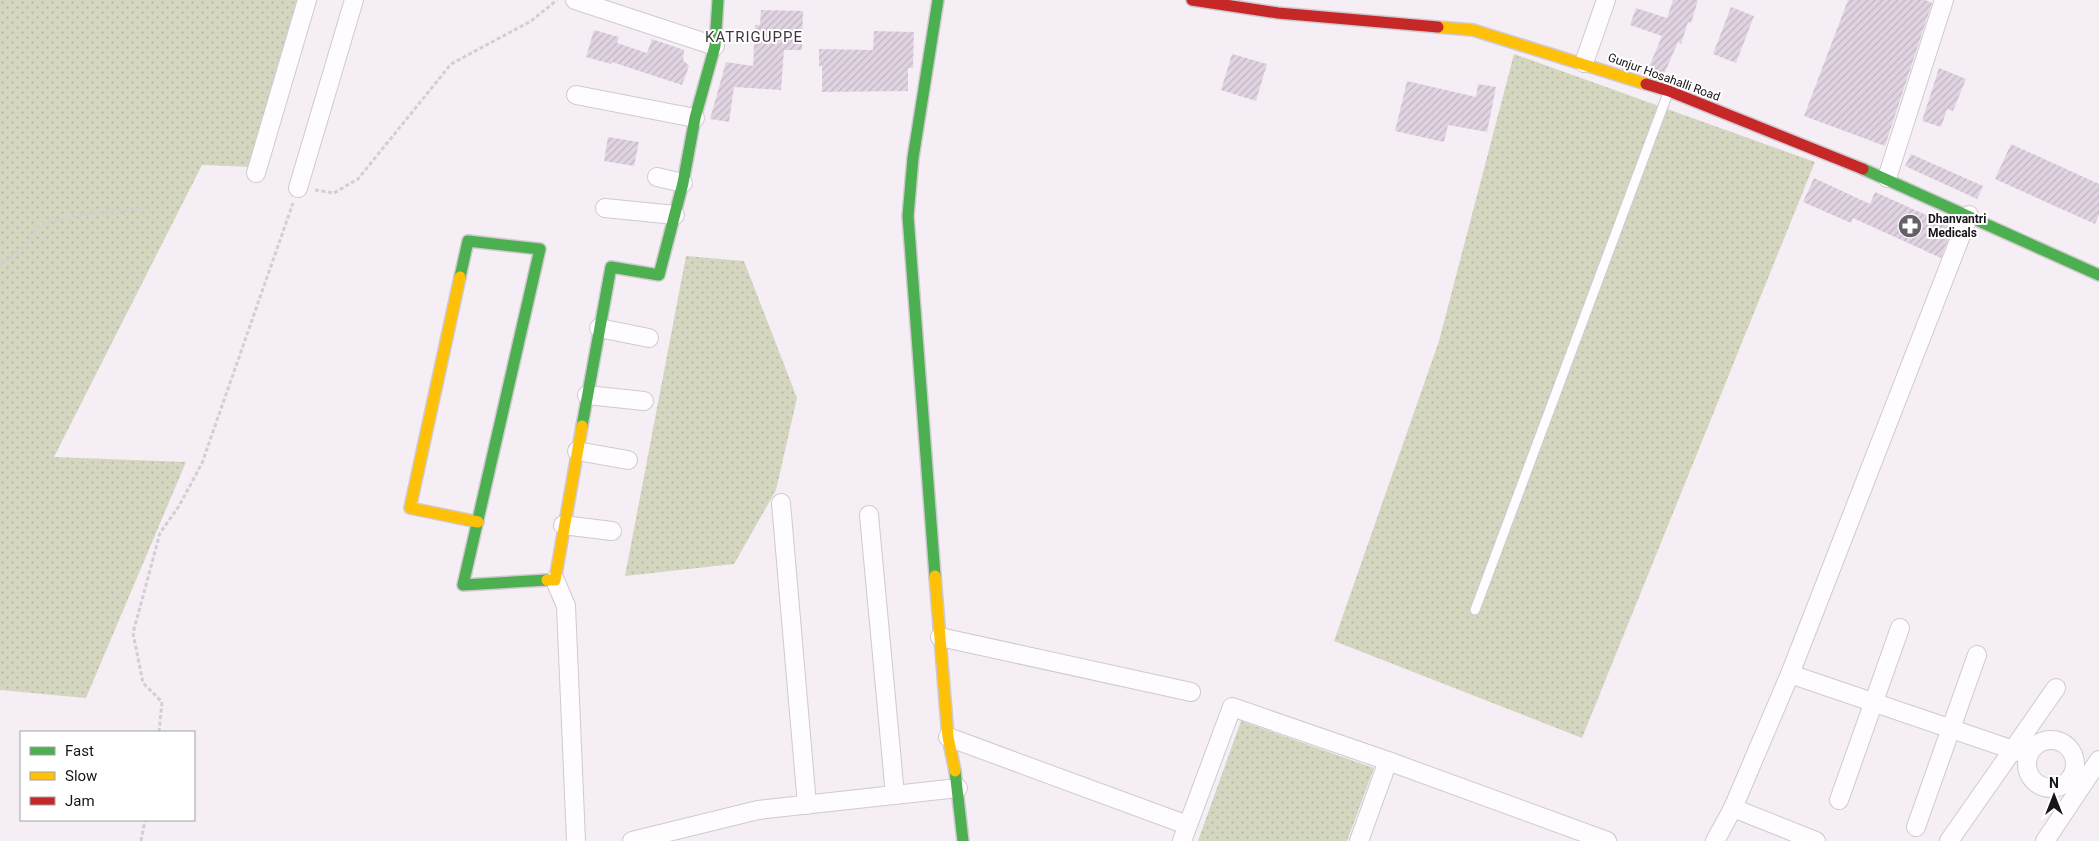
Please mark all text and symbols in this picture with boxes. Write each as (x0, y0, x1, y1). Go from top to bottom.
district label: KATRIGUPPE (705, 28, 803, 46)
street label: Gunjur Hosahalli Road (1606, 50, 1722, 104)
place label: Dhanvantri Medicals (1928, 212, 1986, 240)
pharmacy icon: Dhanvantri Medicals (1897, 213, 1923, 239)
legend (20, 731, 195, 821)
text: Fast (65, 742, 94, 760)
text: Slow (65, 767, 97, 785)
north arrow (2029, 771, 2079, 821)
text: N (2049, 775, 2059, 791)
text: Jam (65, 792, 95, 810)

